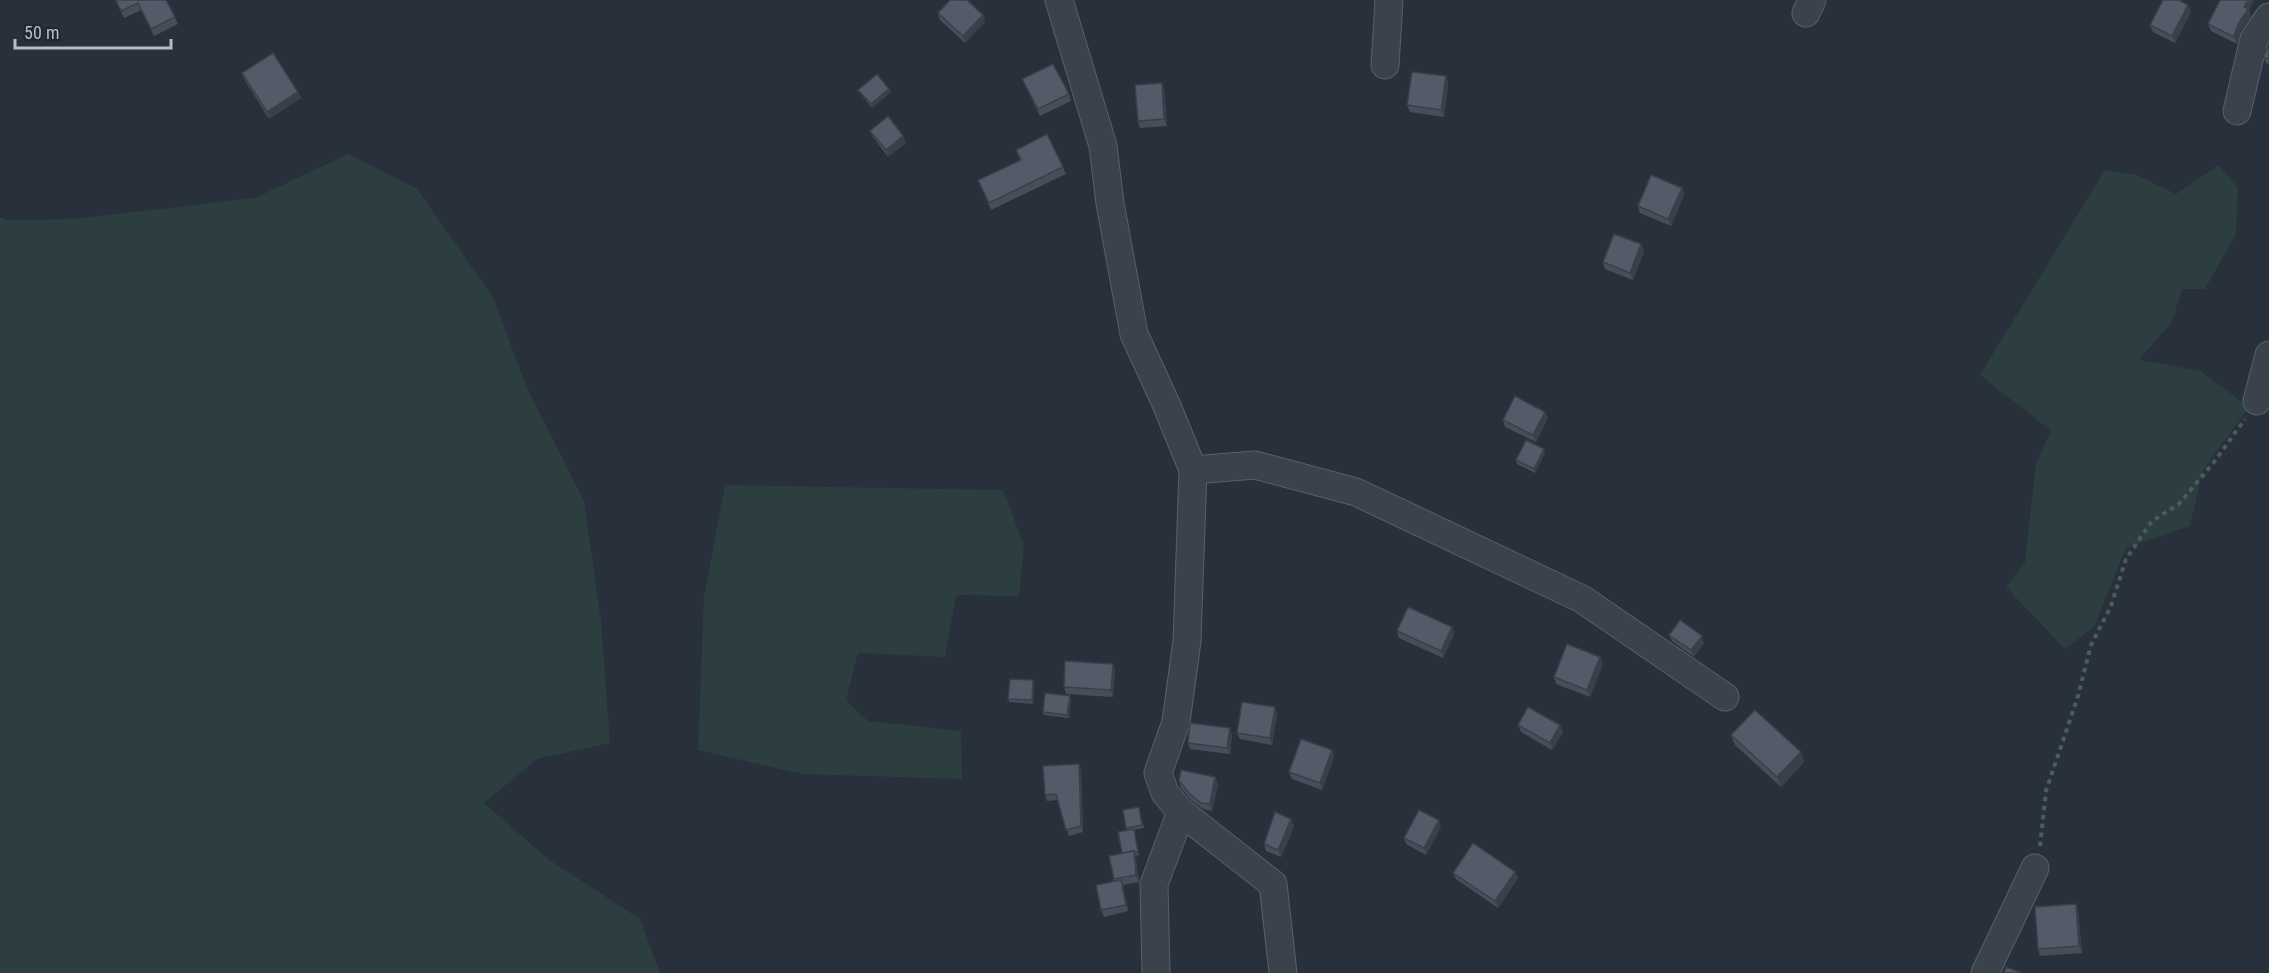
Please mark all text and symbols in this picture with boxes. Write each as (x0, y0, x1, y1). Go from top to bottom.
scale bar (15, 12, 171, 50)
text: 50 m (24, 22, 59, 43)

